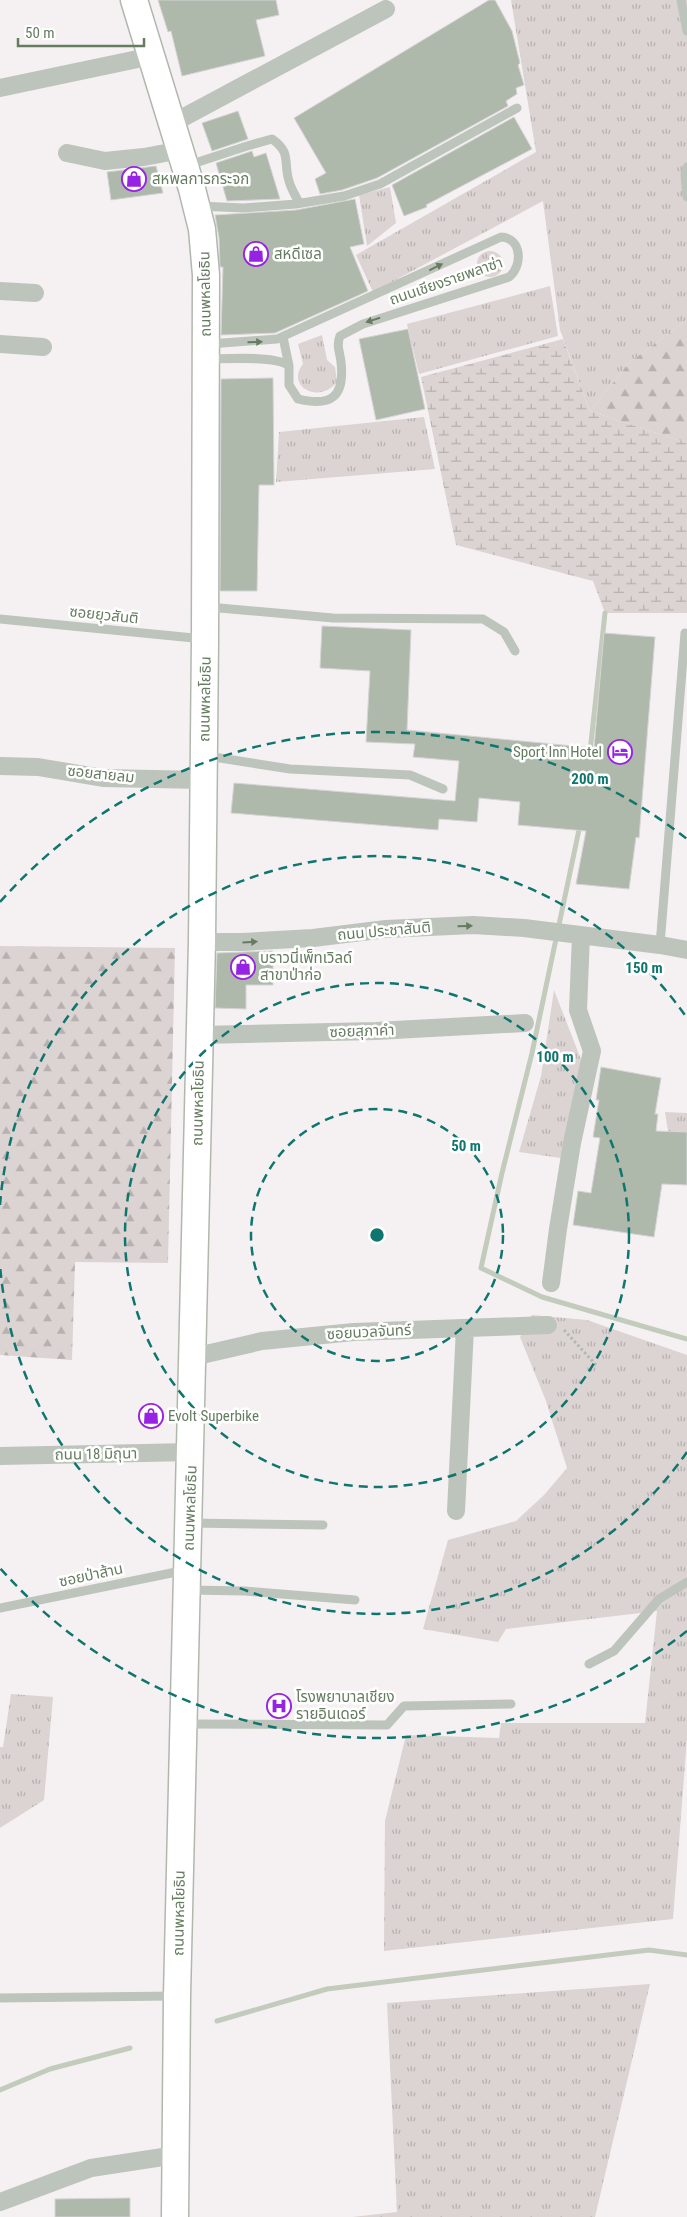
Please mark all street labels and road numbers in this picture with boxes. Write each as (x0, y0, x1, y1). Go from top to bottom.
street label: ถนนพหลโยธิน (195, 251, 215, 337)
street label: ถนนเชียงรายพลาซ่า (387, 253, 505, 309)
street label: ซอยยุวสันติ (69, 602, 139, 628)
street label: ถนนพหลโยธิน (195, 656, 215, 742)
street label: ซอยสายลม (67, 762, 135, 786)
street label: ถนน ประชาสันติ (336, 918, 432, 944)
street label: ซอยสุภาคำ (329, 1021, 395, 1041)
street label: ถนนพหลโยธิน (188, 1060, 208, 1146)
street label: ซอยนวลจันทร์ (326, 1321, 412, 1343)
street label: ถนน 18 มิถุนา (55, 1444, 137, 1464)
street label: ถนนพหลโยธิน (180, 1465, 200, 1551)
street label: ซอยป่าส้าน (57, 1559, 125, 1591)
street label: ถนนพหลโยธิน (169, 1870, 189, 1956)

